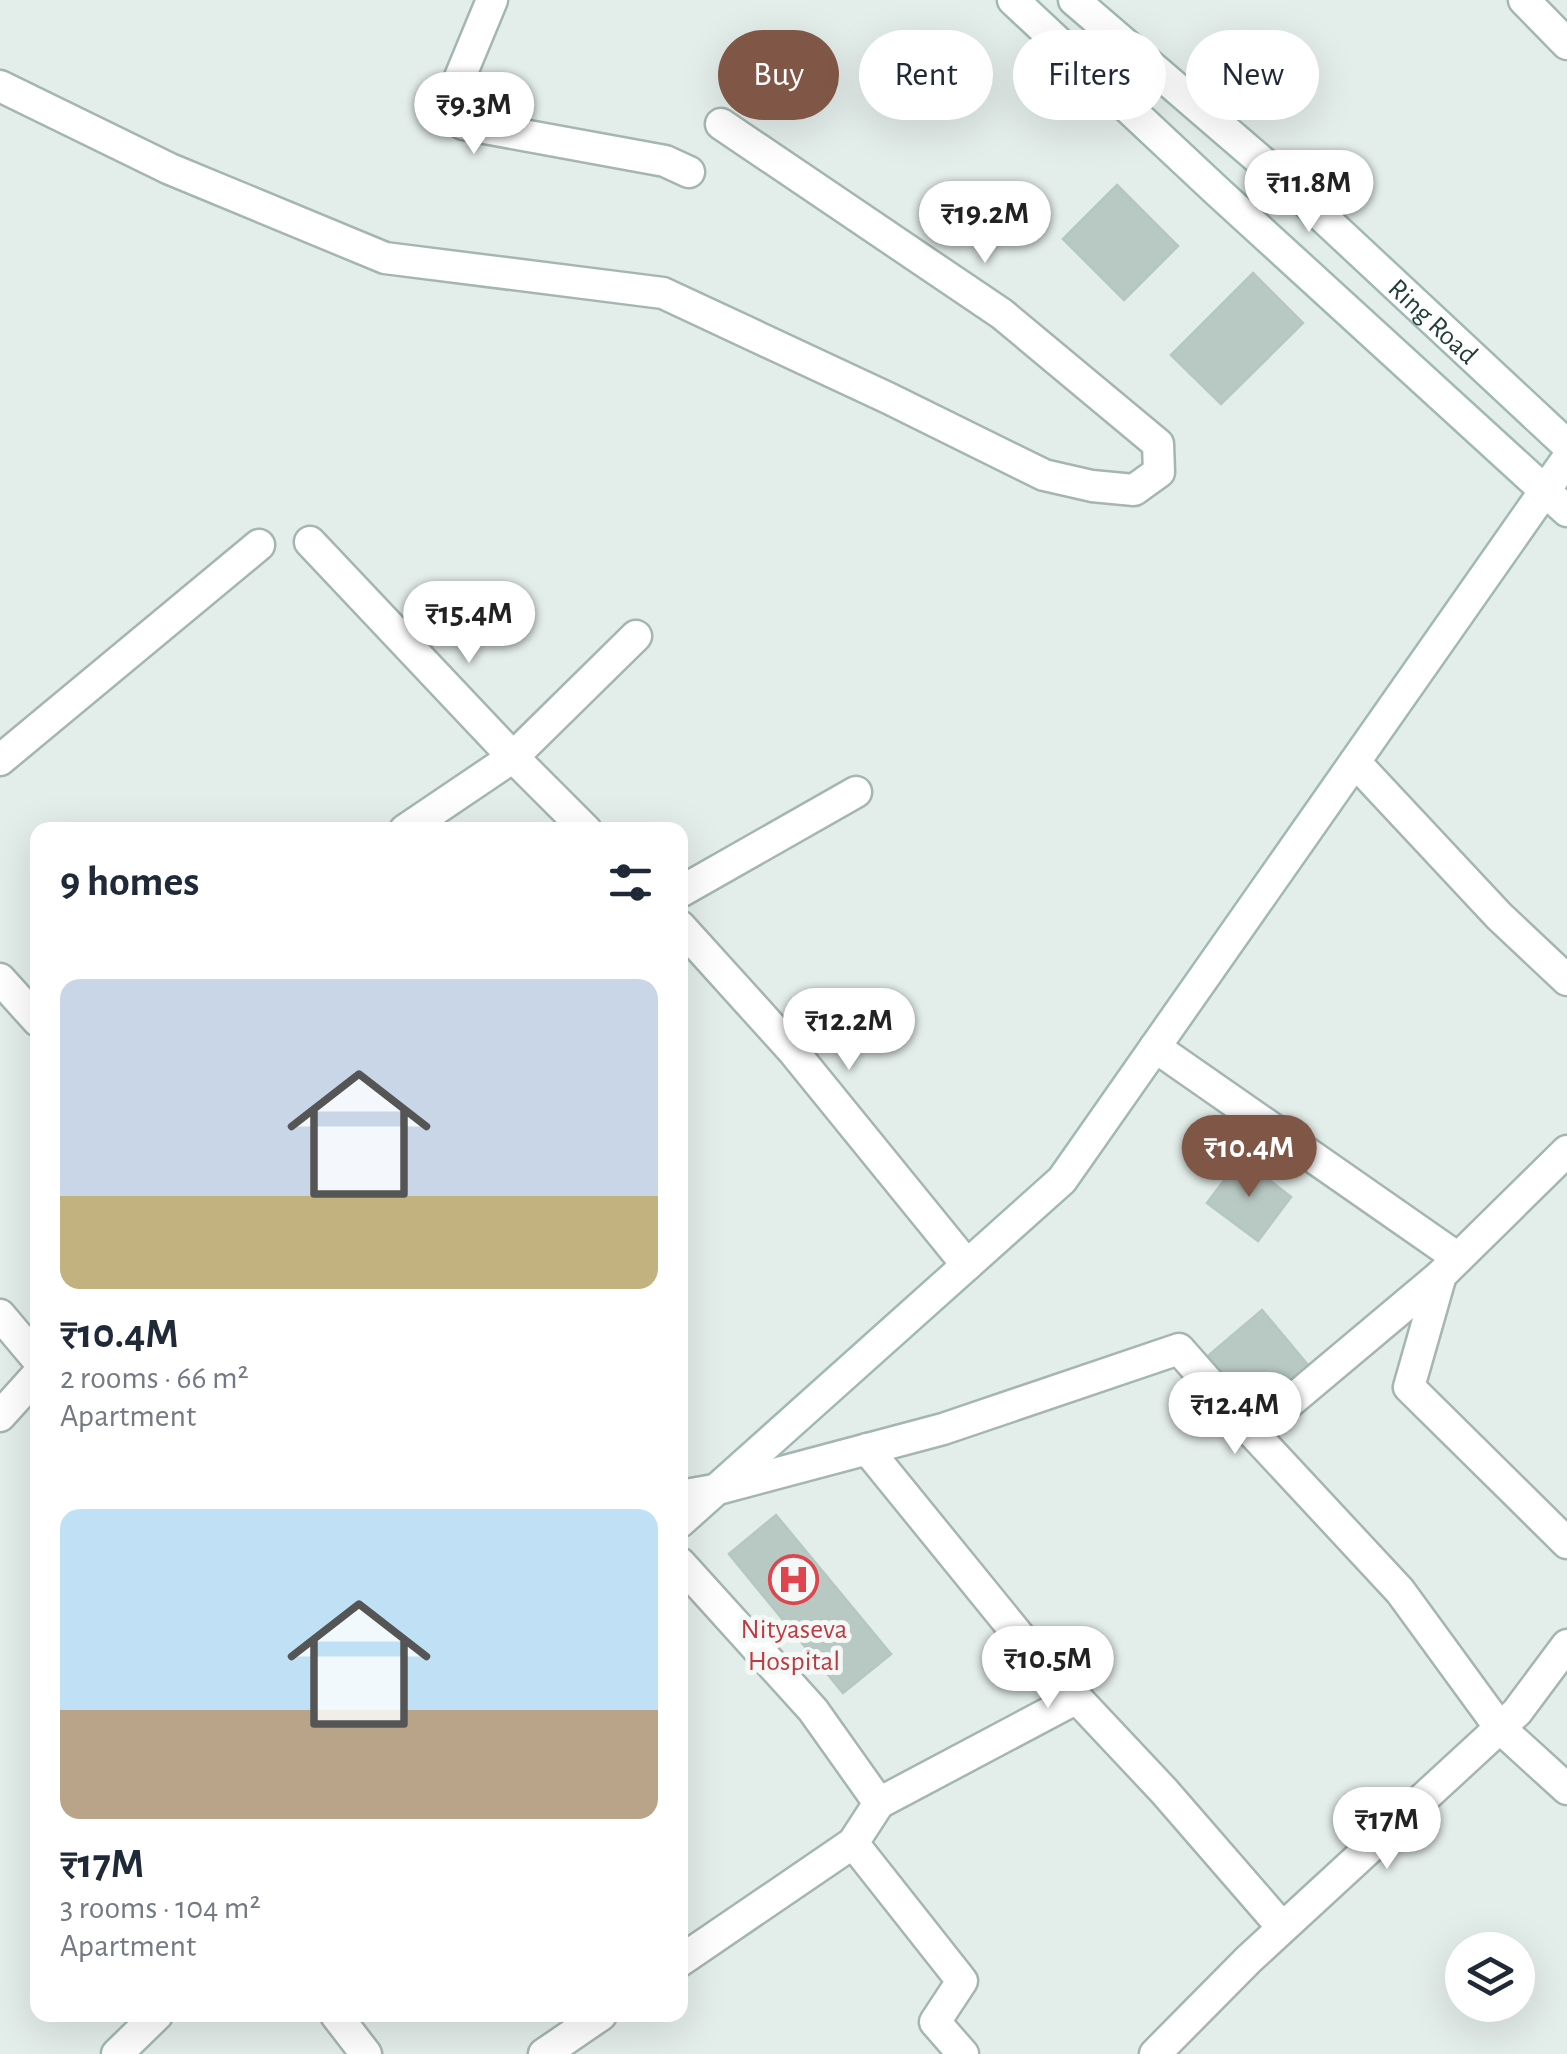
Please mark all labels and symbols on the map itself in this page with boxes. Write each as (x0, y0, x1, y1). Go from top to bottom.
pin: ₹9.3M (404, 72, 544, 157)
pin: ₹11.8M (1228, 150, 1390, 235)
pin: ₹19.2M (904, 181, 1066, 266)
street label: Ring Road (1382, 274, 1482, 370)
pin: ₹15.4M (388, 581, 550, 666)
pin: ₹12.2M (768, 988, 930, 1073)
pin: ₹10.4M (1168, 1115, 1330, 1200)
pin: ₹12.4M (1154, 1372, 1316, 1457)
hospital icon: Nityaseva Hospital (768, 1554, 820, 1606)
place label: Nityaseva Hospital (741, 1616, 847, 1676)
pin: ₹10.5M (967, 1626, 1129, 1711)
pin: ₹17M (1328, 1787, 1446, 1872)

